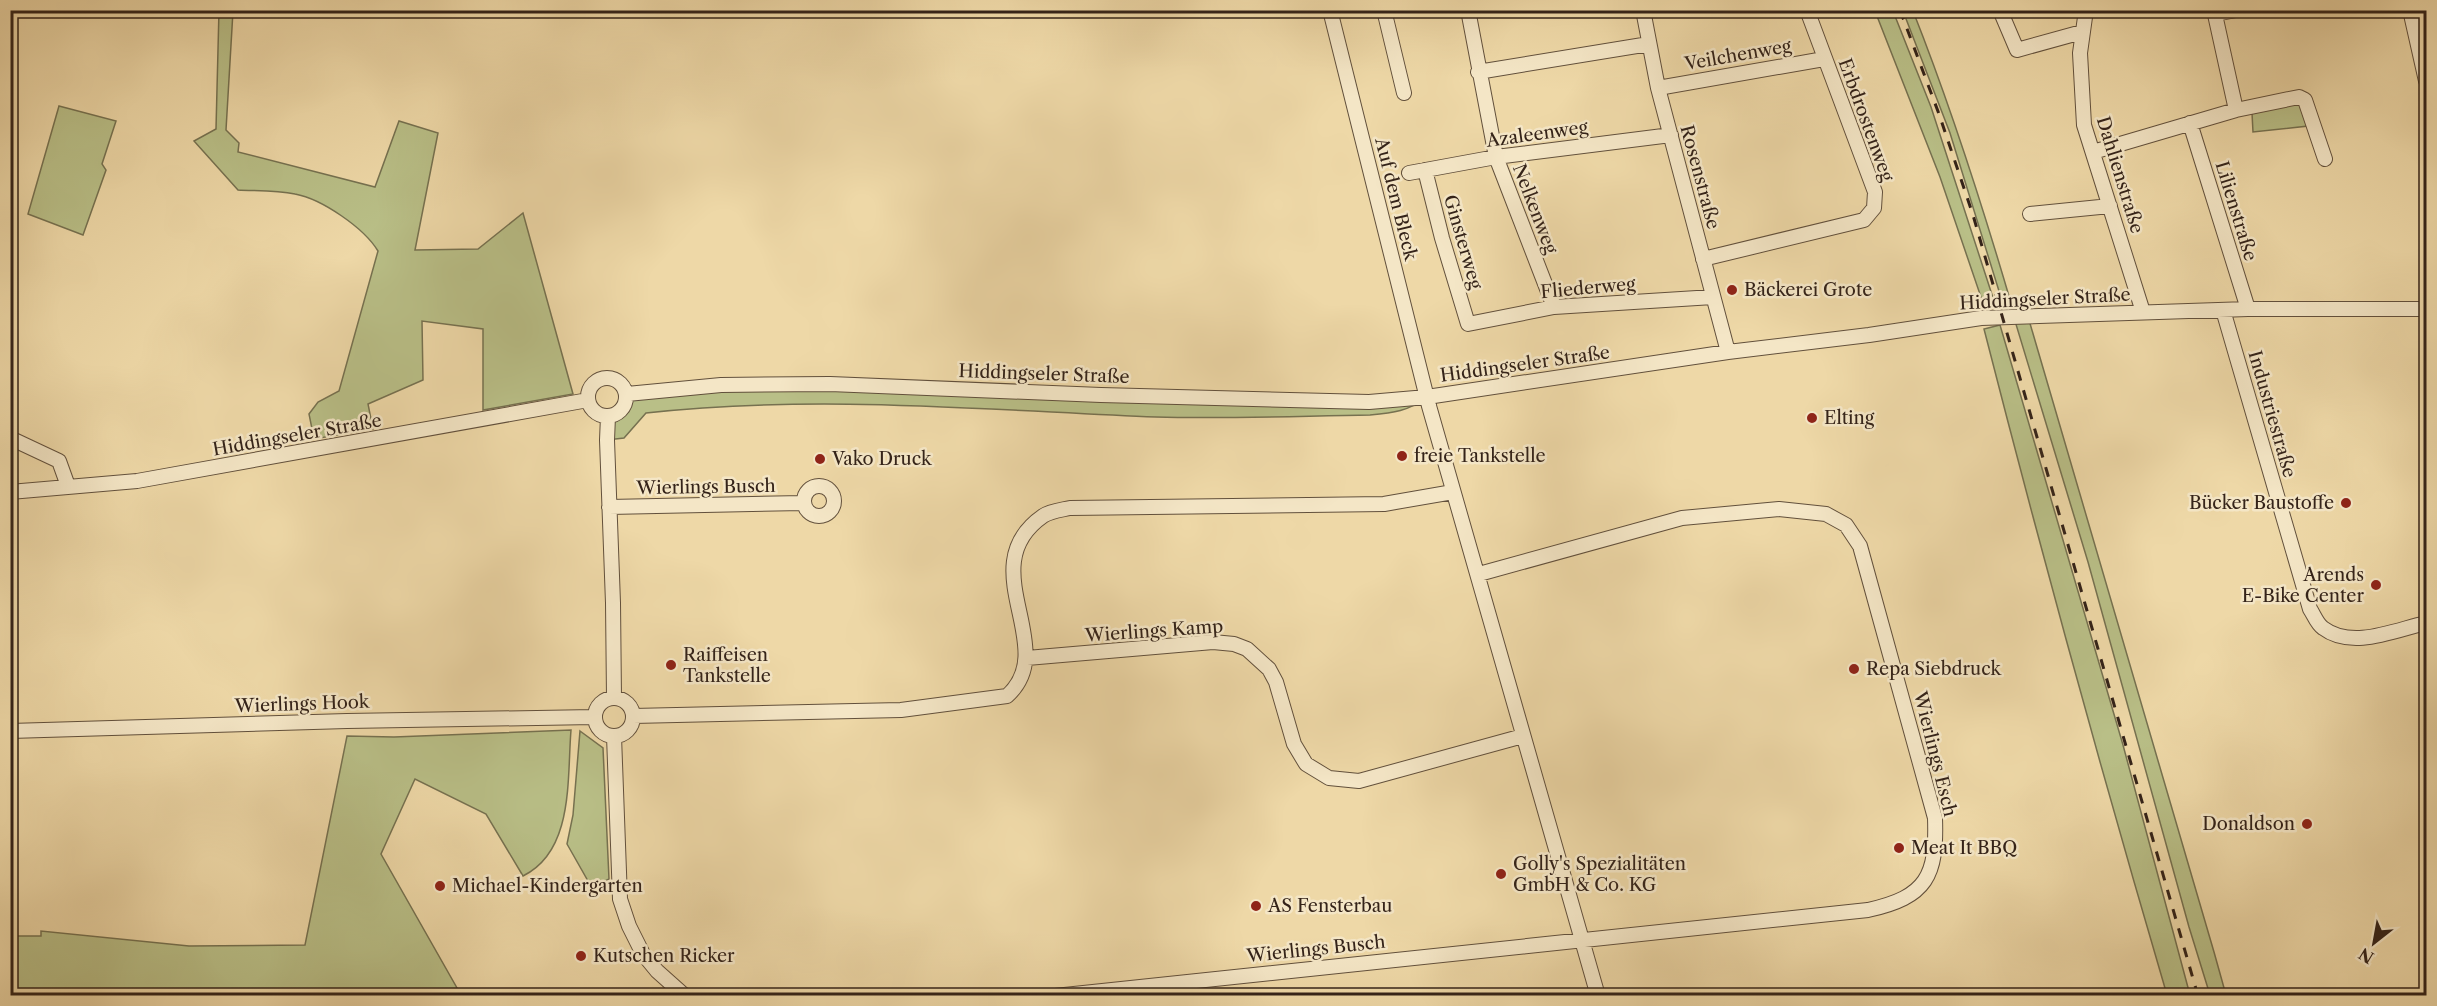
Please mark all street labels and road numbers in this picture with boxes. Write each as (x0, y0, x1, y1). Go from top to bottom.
street label: Veilchenweg (1682, 35, 1794, 75)
street label: Erbdrostenweg (1834, 56, 1899, 185)
street label: Dahlienstraße (2092, 114, 2148, 236)
street label: Azaleenweg (1484, 116, 1590, 152)
street label: Rosenstraße (1676, 123, 1724, 231)
street label: Auf dem Bleck (1370, 134, 1422, 264)
street label: Lilienstraße (2210, 158, 2262, 264)
street label: Nelkenweg (1508, 161, 1562, 257)
street label: Ginsterweg (1439, 192, 1487, 292)
street label: Fliederweg (1540, 273, 1637, 303)
street label: Hiddingseler Straße (1959, 284, 2131, 314)
street label: Hiddingseler Straße (1439, 341, 1611, 387)
street label: Industriestraße (2243, 348, 2301, 480)
street label: Hiddingseler Straße (958, 360, 1130, 388)
street label: Hiddingseler Straße (211, 409, 383, 461)
street label: Wierlings Busch (635, 475, 776, 499)
street label: Wierlings Kamp (1083, 615, 1224, 647)
street label: Wierlings Esch (1909, 688, 1961, 819)
street label: Wierlings Hook (233, 691, 371, 717)
street label: Wierlings Busch (1245, 931, 1386, 967)

